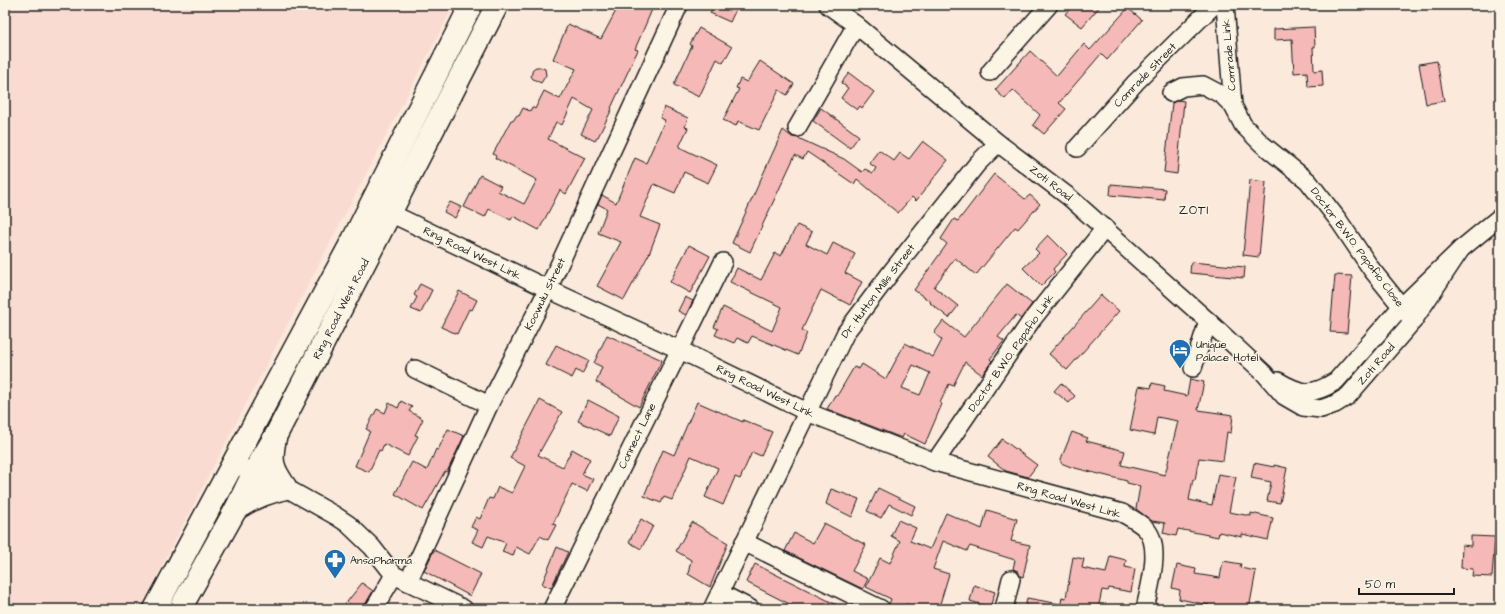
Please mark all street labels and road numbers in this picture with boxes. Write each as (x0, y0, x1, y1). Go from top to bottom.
street label: Comrade Link (1218, 18, 1240, 91)
street label: Comrade Street (1110, 39, 1180, 110)
street label: Zoti Road (1026, 162, 1076, 205)
street label: Doctor B.W.O. Papafio Close (1307, 184, 1407, 310)
street label: Ring Road West Link (420, 223, 524, 284)
street label: Dr. Hutton Mills Street (838, 240, 919, 341)
street label: Koowulu Street (521, 255, 569, 333)
street label: Ring Road West Road (309, 256, 374, 362)
street label: Doctor B.W.O. Papafio Link (965, 291, 1058, 415)
street label: Zoti Road (1354, 340, 1398, 388)
street label: Ring Road West Link (713, 361, 817, 422)
street label: Connect Lane (615, 401, 659, 471)
street label: Ring Road West Link (1015, 478, 1123, 523)

